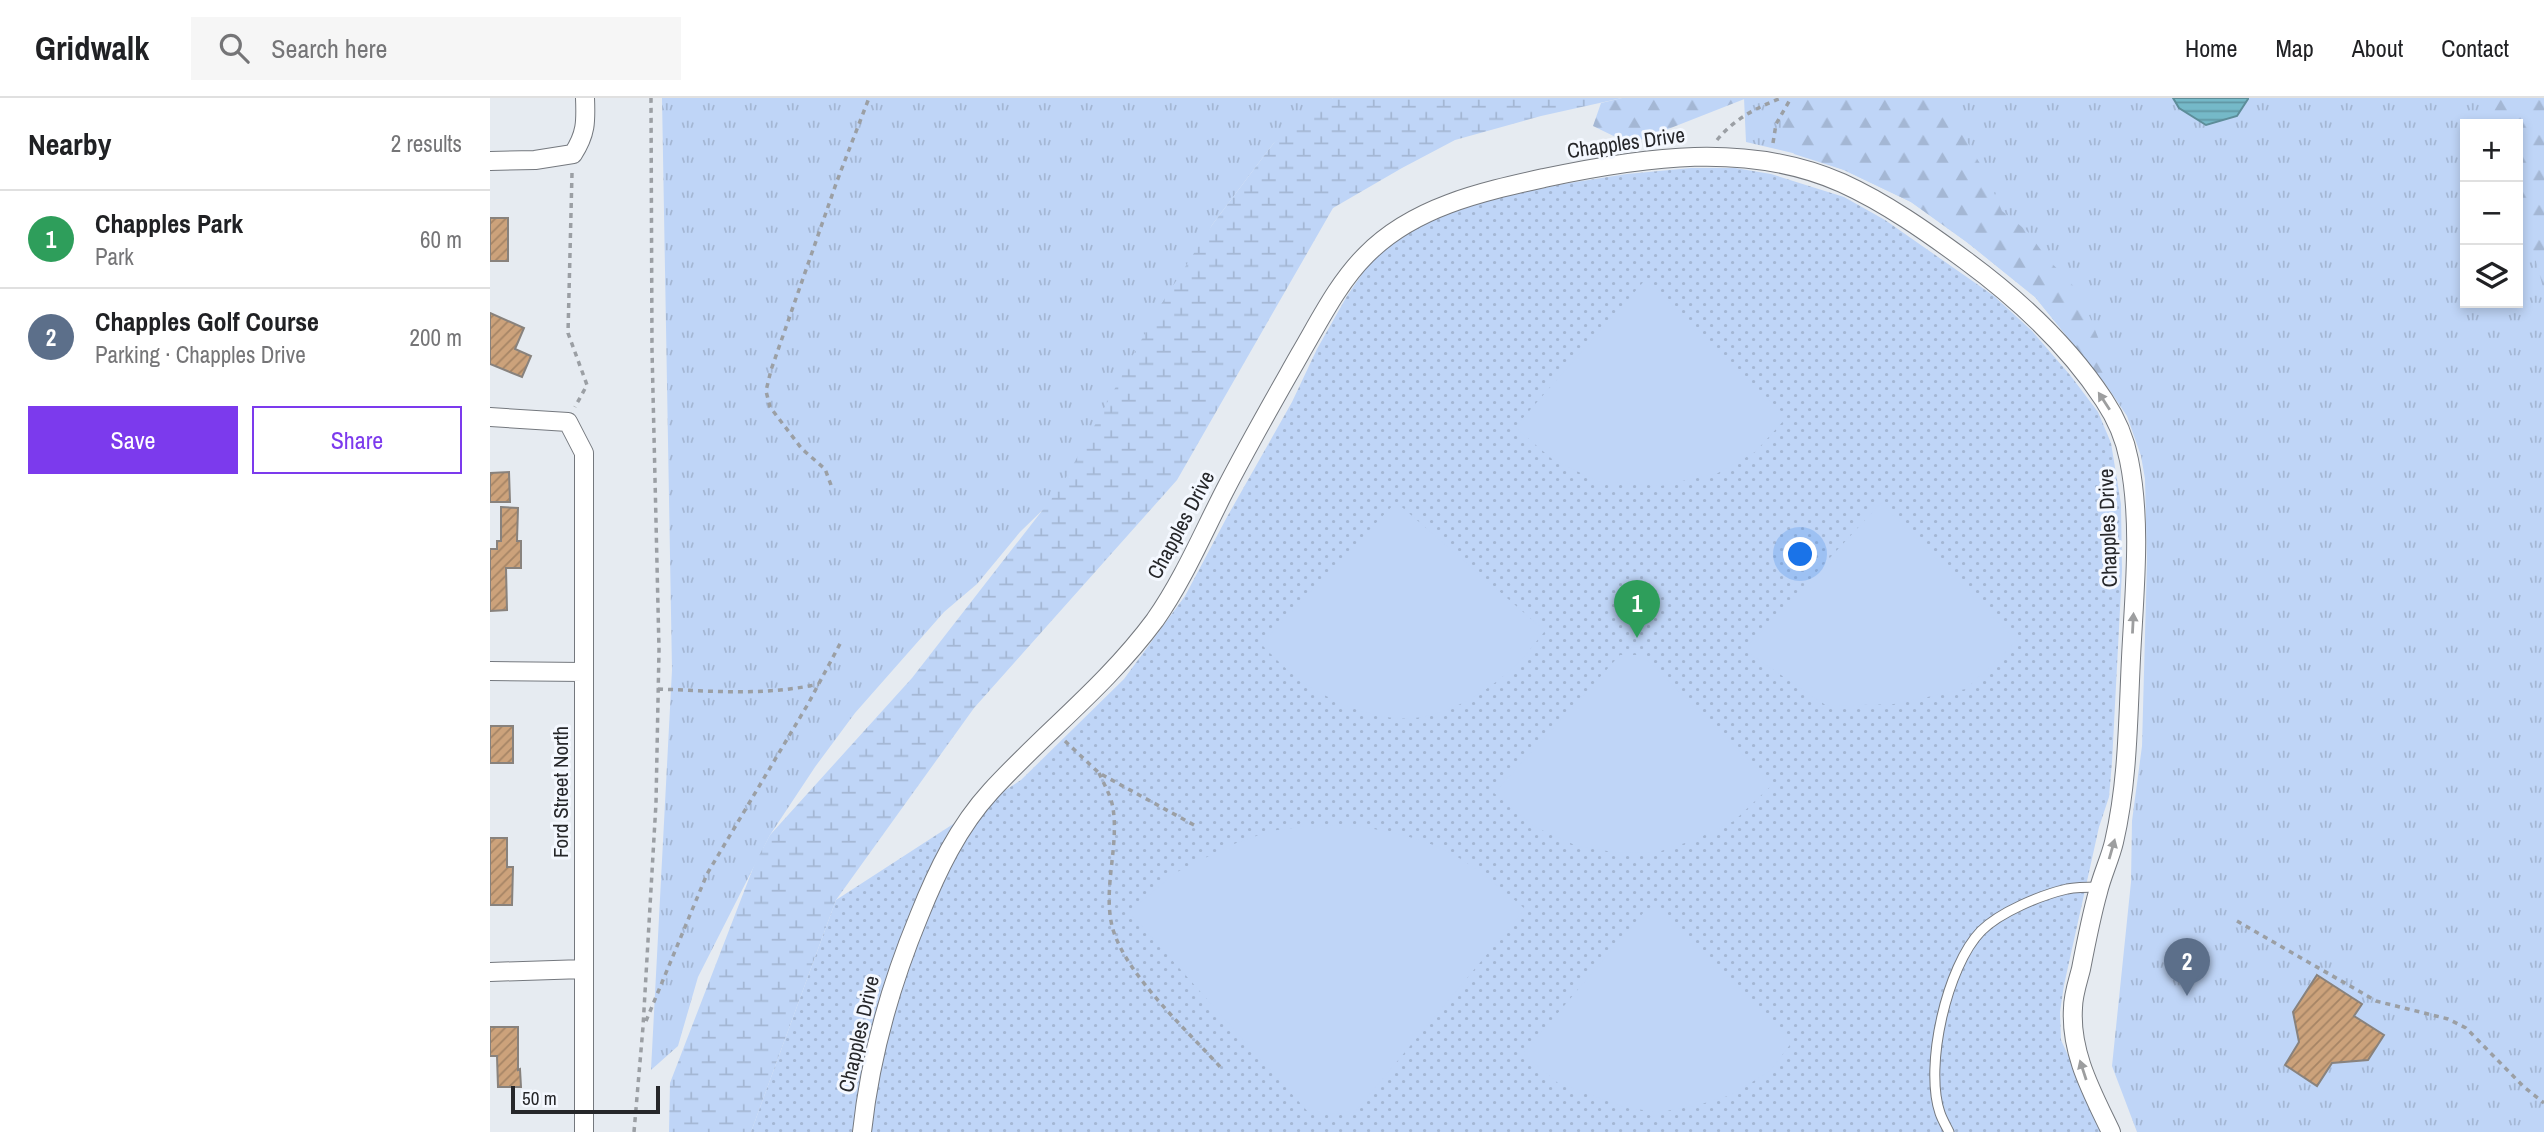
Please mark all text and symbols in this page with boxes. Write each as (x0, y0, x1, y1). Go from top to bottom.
search box (191, 17, 681, 80)
text: Gridwalk (35, 26, 149, 70)
icon: search (215, 29, 253, 67)
text: Search here (271, 31, 387, 66)
text: Home (2185, 32, 2237, 64)
text: Map (2275, 32, 2314, 64)
text: About (2352, 32, 2403, 64)
text: Contact (2441, 32, 2509, 64)
map controls (2460, 119, 2523, 308)
button: + (2460, 119, 2523, 182)
street label: Chapples Drive (1565, 120, 1687, 165)
text: Nearby (28, 124, 111, 164)
text: 2 results (391, 128, 462, 159)
button: − (2460, 182, 2523, 245)
text: Chapples Park (95, 206, 243, 241)
text: 1 (46, 224, 56, 255)
text: 60 m (420, 224, 462, 255)
text: Park (95, 241, 134, 272)
button: layers (2460, 245, 2523, 308)
text: Chapples Golf Course (95, 304, 319, 339)
text: 2 (46, 322, 56, 353)
text: 200 m (410, 322, 462, 353)
text: Parking · Chapples Drive (95, 339, 306, 370)
one-way arrow (2097, 392, 2111, 410)
button: Save (28, 406, 238, 474)
button: Share (252, 406, 462, 474)
street label: Chapples Drive (1140, 466, 1221, 584)
street label: Chapples Drive (2091, 468, 2124, 588)
your location (1783, 537, 1817, 571)
pin: 1 (1614, 580, 1660, 638)
one-way arrow (2127, 611, 2138, 633)
street label: Ford Street North (546, 726, 575, 858)
one-way arrow (2107, 838, 2117, 859)
pin: 2 (2164, 938, 2210, 996)
street label: Chapples Drive (831, 973, 886, 1095)
one-way arrow (2077, 1059, 2088, 1080)
scale bar (511, 1083, 660, 1115)
text: 50 m (522, 1085, 557, 1111)

